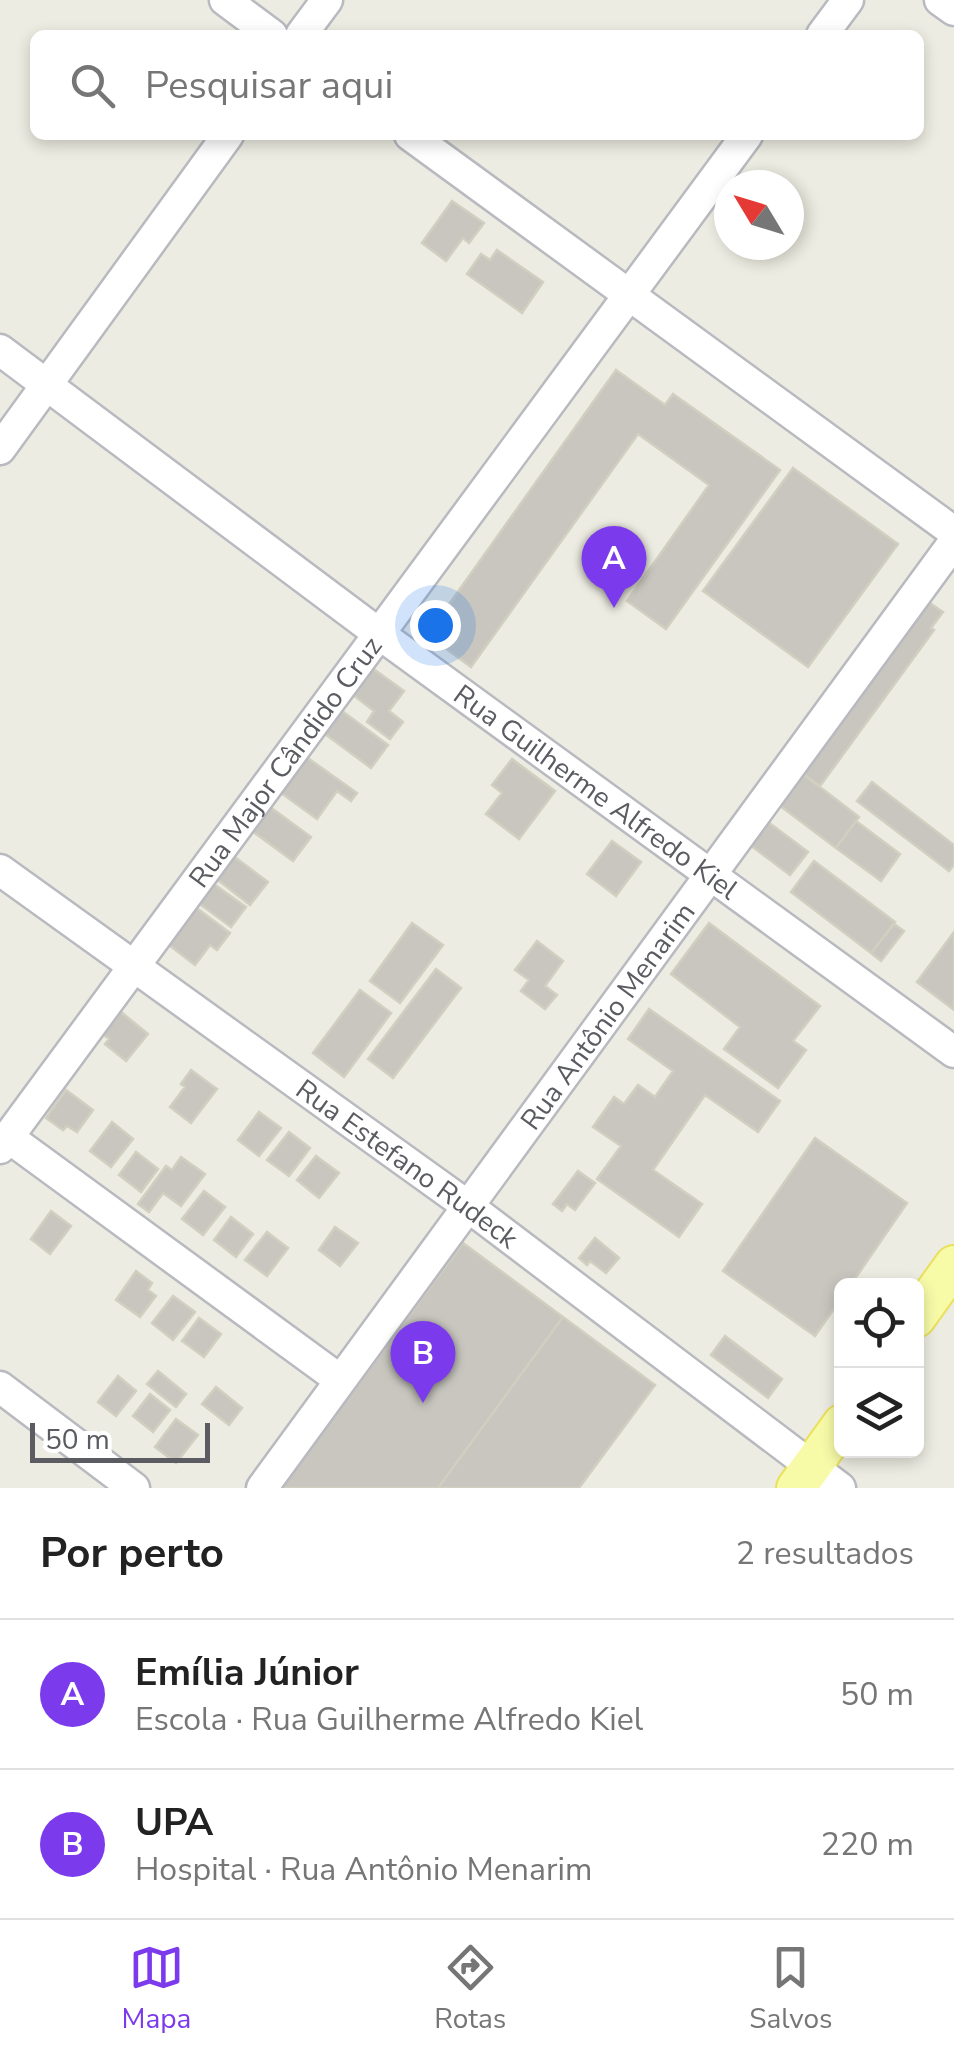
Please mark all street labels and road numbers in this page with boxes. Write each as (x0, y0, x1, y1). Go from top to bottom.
street label: Rua Major Cândido Cruz (180, 629, 391, 896)
street label: Rua Guilherme Alfredo Kiel (446, 676, 746, 909)
street label: Rua Antônio Menarim (512, 895, 704, 1138)
street label: Rua Estefano Rudeck (288, 1071, 526, 1258)

